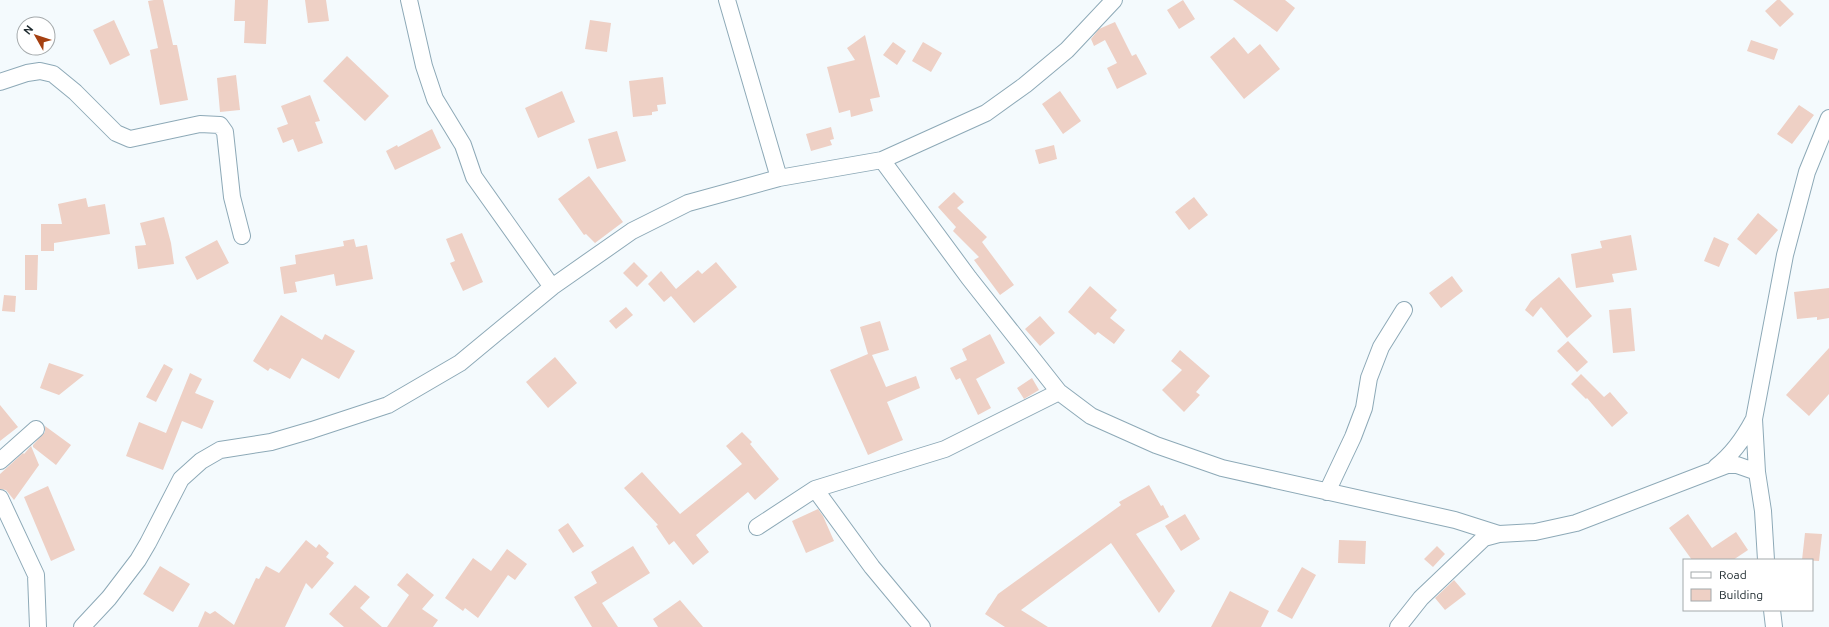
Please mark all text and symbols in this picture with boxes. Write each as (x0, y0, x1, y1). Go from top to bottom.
north arrow (16, 16, 56, 56)
text: N (21, 23, 35, 37)
legend (1683, 559, 1813, 611)
text: Road (1719, 568, 1747, 581)
text: Building (1719, 588, 1763, 601)

